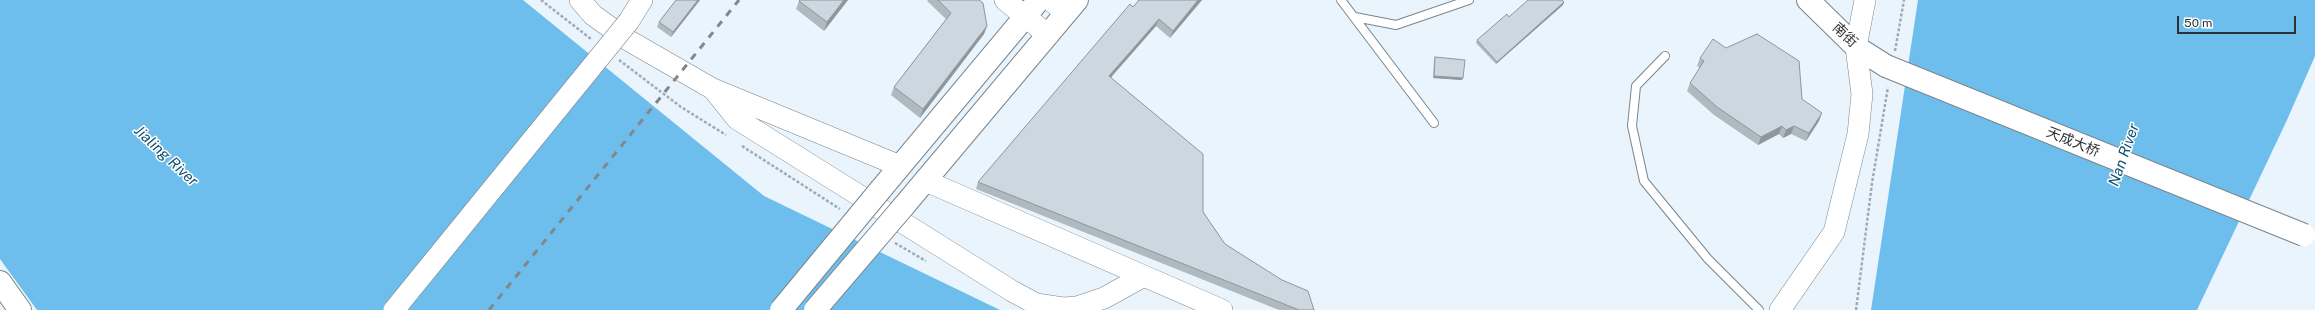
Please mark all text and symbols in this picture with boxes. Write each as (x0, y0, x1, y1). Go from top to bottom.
scale bar (2179, 8, 2298, 34)
text: 50 m (2184, 16, 2212, 30)
street label: 南街 (1829, 19, 1861, 51)
water label: Nan River (2105, 121, 2143, 189)
water label: Jialing River (130, 122, 202, 190)
street label: 天成大桥 (2044, 124, 2102, 160)

